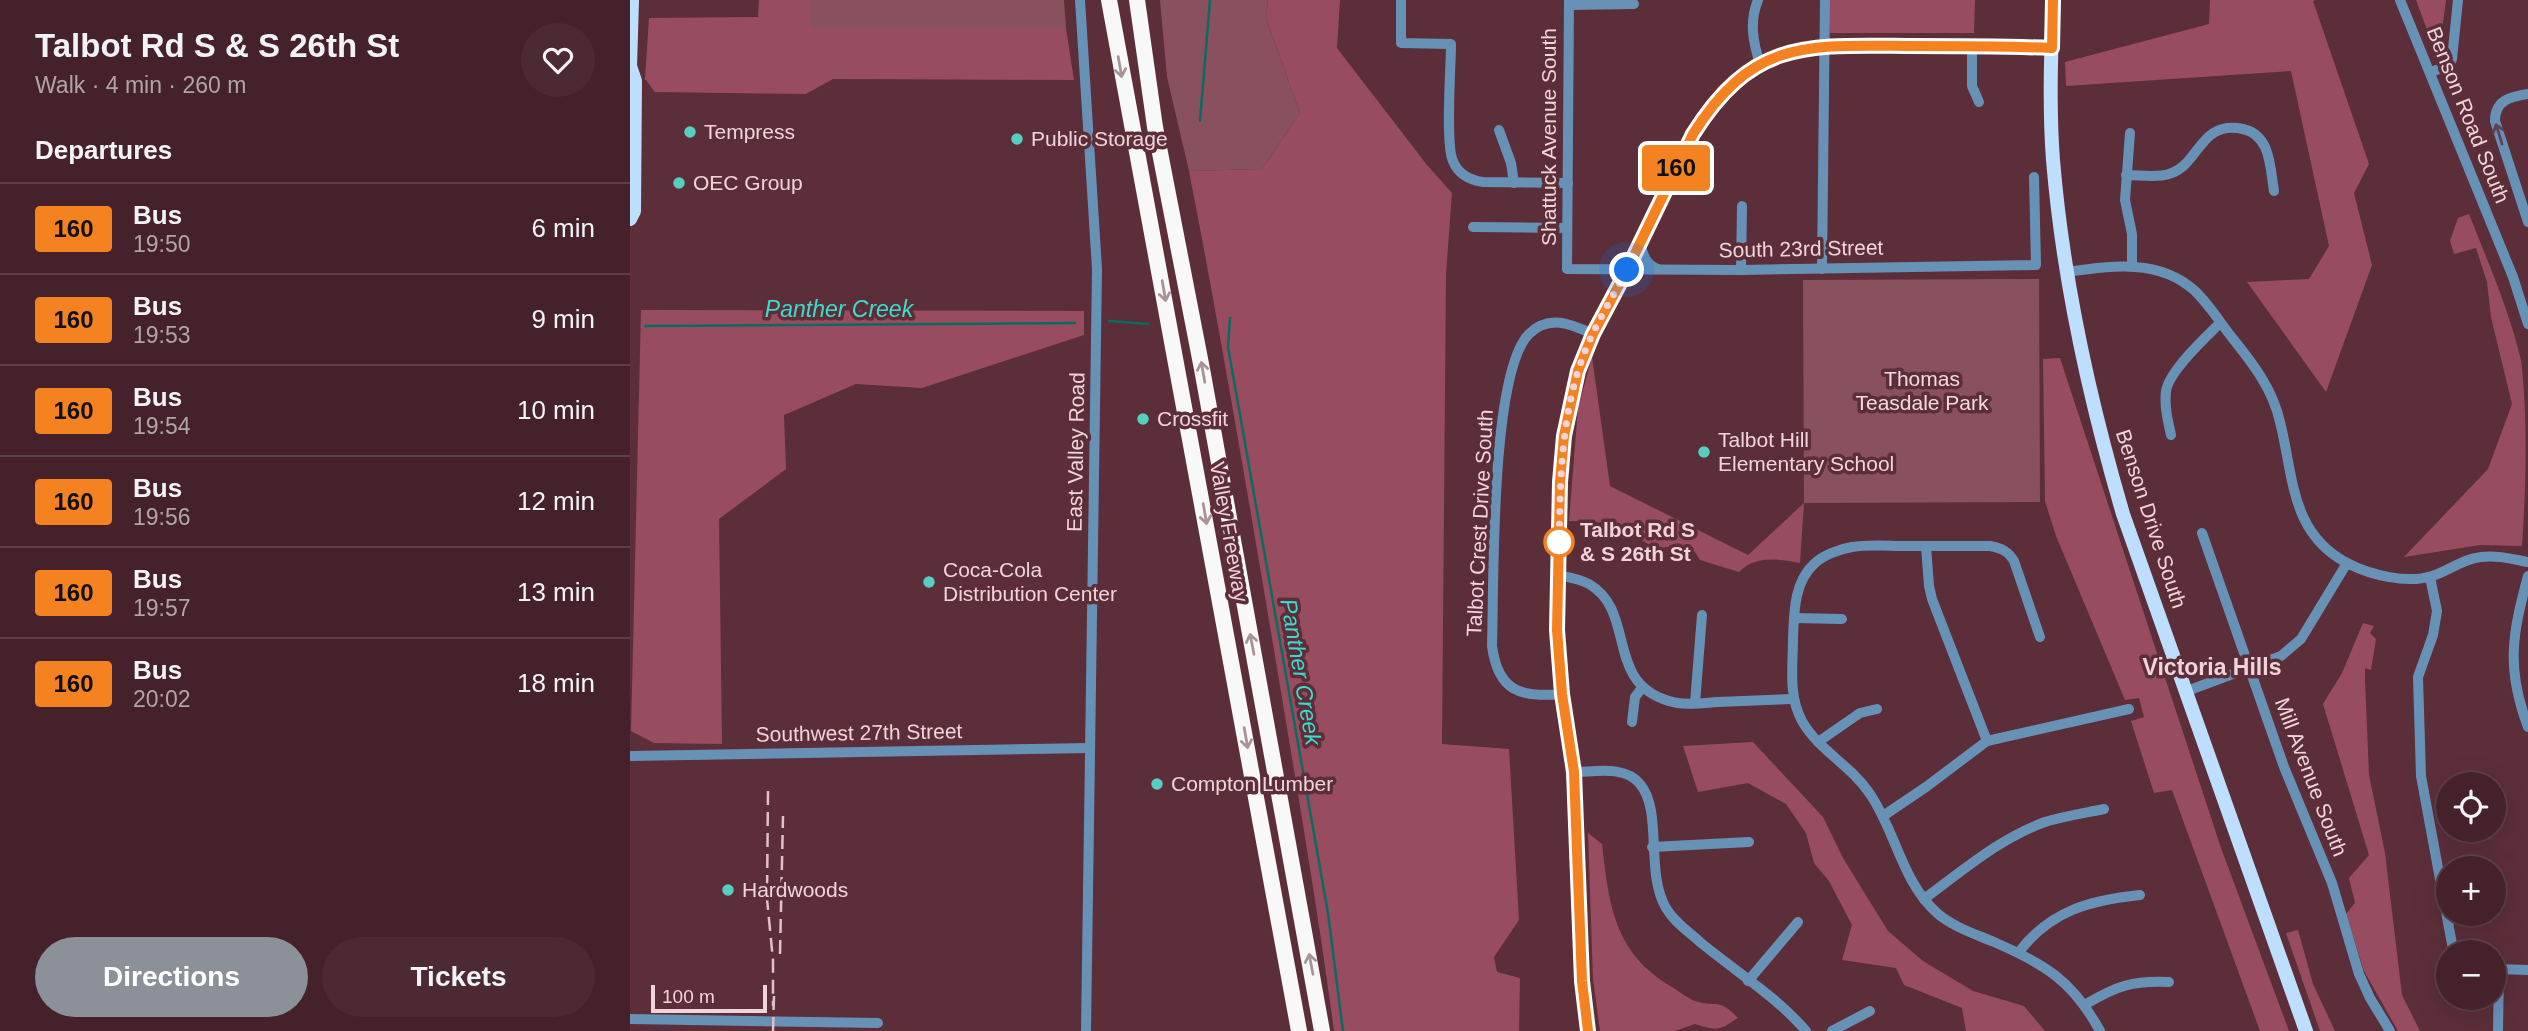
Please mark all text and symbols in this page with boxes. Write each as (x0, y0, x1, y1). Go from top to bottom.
button: heart (521, 23, 595, 97)
street label: Benson Road South (2423, 23, 2514, 206)
text: Talbot Rd S & S 26th St (35, 27, 399, 64)
street label: Shattuck Avenue South (1537, 28, 1560, 246)
one-way arrow (1114, 55, 1127, 78)
text: Walk · 4 min · 260 m (35, 72, 246, 98)
place label: Tempress (704, 120, 795, 143)
one-way arrow (2492, 123, 2505, 145)
marker: Tempress (682, 124, 698, 140)
place label: Public Storage (1031, 127, 1168, 150)
marker: Public Storage (1009, 131, 1025, 147)
text: Departures (35, 135, 172, 165)
line badge: 160 (1636, 145, 1716, 191)
text: 160 (1656, 154, 1696, 181)
place label: OEC Group (693, 171, 803, 194)
marker: OEC Group (671, 175, 687, 191)
text: Bus (133, 200, 182, 230)
text: 6 min (531, 213, 595, 243)
text: 160 (53, 215, 94, 242)
text: 19:50 (133, 231, 191, 257)
street label: South 23rd Street (1718, 236, 1884, 261)
your location (1609, 252, 1644, 287)
one-way arrow (1158, 279, 1171, 301)
text: Bus (133, 291, 182, 321)
water label: Panther Creek (765, 296, 915, 322)
text: 9 min (531, 304, 595, 334)
text: 160 (53, 306, 94, 333)
text: 19:53 (133, 322, 191, 348)
one-way arrow (1195, 361, 1209, 383)
park label: Thomas Teasdale Park (1855, 367, 1989, 414)
street label: East Valley Road (1063, 372, 1088, 532)
text: Bus (133, 382, 182, 412)
text: 10 min (517, 395, 595, 425)
text: 160 (53, 397, 94, 424)
place label: Crossfit (1157, 407, 1228, 430)
street label: Talbot Crest Drive South (1462, 409, 1497, 637)
marker: Crossfit (1135, 411, 1151, 427)
text: 19:54 (133, 413, 191, 439)
street label: Benson Drive South (2112, 426, 2191, 611)
place label: Talbot Hill Elementary School (1718, 428, 1894, 475)
marker: Talbot Hill Elementary School (1696, 444, 1712, 460)
street label: Valley Freeway (1206, 460, 1253, 604)
text: Bus (133, 473, 182, 503)
text: 12 min (517, 486, 595, 516)
text: 160 (53, 488, 94, 515)
one-way arrow (1198, 502, 1212, 525)
text: 19:56 (133, 504, 191, 530)
place label: Talbot Rd S & S 26th St (1580, 518, 1695, 565)
marker: Talbot Rd S & S 26th St (1544, 527, 1574, 557)
place label: Coca-Cola Distribution Center (943, 558, 1117, 605)
text: Bus (133, 564, 182, 594)
marker: Coca-Cola Distribution Center (921, 574, 937, 590)
text: 13 min (517, 577, 595, 607)
text: 160 (53, 579, 94, 606)
text: 19:57 (133, 595, 191, 621)
water label: Panther Creek (1275, 597, 1327, 749)
one-way arrow (1245, 633, 1258, 655)
district label: Victoria Hills (2143, 654, 2281, 680)
text: Bus (133, 655, 182, 685)
text: 18 min (517, 668, 595, 698)
text: 160 (53, 670, 94, 697)
text: 20:02 (133, 686, 191, 712)
street label: Mill Avenue South (2271, 694, 2352, 859)
street label: Southwest 27th Street (755, 719, 963, 746)
one-way arrow (1240, 726, 1253, 749)
place label: Compton Lumber (1171, 772, 1333, 795)
map controls (2436, 772, 2506, 1010)
button: locate (2436, 772, 2506, 842)
marker: Compton Lumber (1149, 776, 1165, 792)
button: + (2436, 856, 2506, 926)
place label: Hardwoods (742, 878, 848, 901)
marker: Hardwoods (720, 882, 736, 898)
button: Directions (35, 937, 308, 1017)
button: Tickets (322, 937, 595, 1017)
button: − (2436, 940, 2506, 1010)
one-way arrow (1304, 953, 1317, 976)
scale bar (651, 982, 766, 1014)
text: 100 m (662, 986, 715, 1007)

